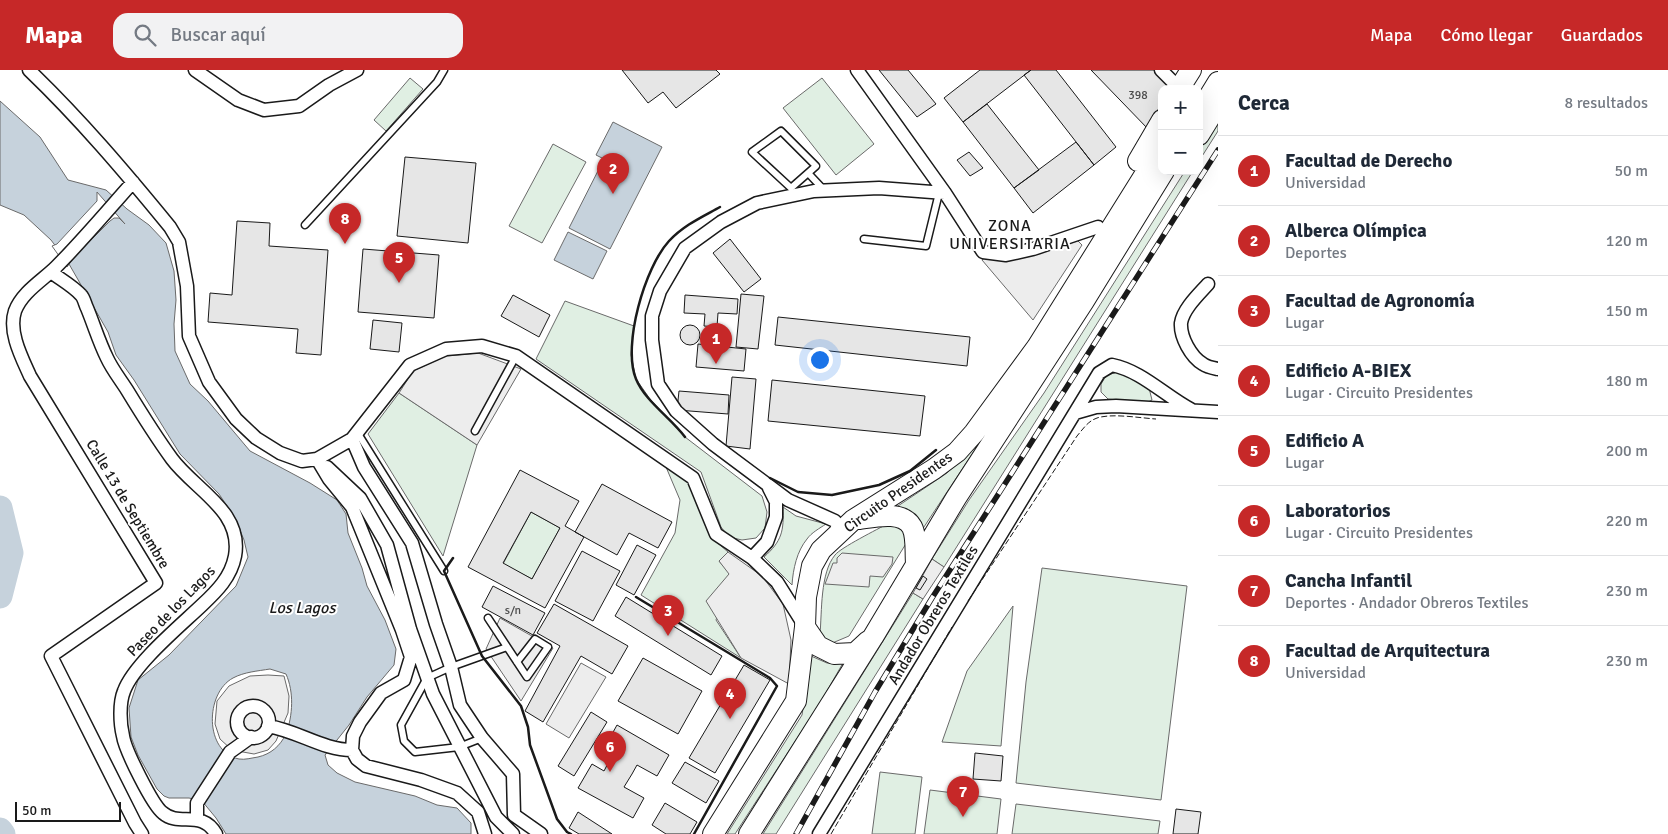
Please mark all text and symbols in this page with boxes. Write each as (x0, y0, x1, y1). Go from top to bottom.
search box (113, 13, 463, 58)
text: Mapa (25, 20, 83, 50)
icon: search (131, 21, 159, 49)
text: Buscar aquí (171, 23, 266, 47)
text: Mapa (1370, 24, 1412, 46)
text: Cómo llegar (1440, 24, 1533, 46)
text: Guardados (1561, 24, 1643, 46)
map controls (1158, 85, 1203, 175)
button: + (1158, 85, 1203, 130)
house number: 398 (1128, 88, 1148, 103)
text: Cerca (1238, 90, 1290, 116)
text: 8 resultados (1565, 93, 1648, 113)
button: − (1158, 130, 1203, 175)
text: Facultad de Derecho (1285, 149, 1452, 173)
pin: 2 (597, 153, 629, 194)
text: 1 (1250, 161, 1258, 181)
text: 50 m (1614, 161, 1648, 181)
text: Universidad (1285, 173, 1366, 193)
pin: 8 (329, 203, 361, 244)
district label: ZONA UNIVERSITARIA (949, 216, 1071, 254)
text: Alberca Olímpica (1285, 219, 1427, 243)
text: 2 (1250, 231, 1258, 251)
text: 120 m (1606, 231, 1648, 251)
pin: 5 (383, 242, 415, 283)
text: Deportes (1285, 243, 1347, 263)
text: Facultad de Agronomía (1285, 289, 1475, 313)
text: 3 (1250, 301, 1258, 321)
text: 150 m (1606, 301, 1648, 321)
text: Lugar (1285, 313, 1324, 333)
pin: 1 (700, 323, 732, 364)
your location (807, 347, 833, 373)
text: Edificio A-BIEX (1285, 359, 1412, 383)
text: 4 (1250, 371, 1258, 391)
text: 180 m (1606, 371, 1648, 391)
text: Lugar · Circuito Presidentes (1285, 383, 1473, 403)
text: Edificio A (1285, 429, 1364, 453)
street label: Calle 13 de Septiembre (82, 436, 174, 572)
text: 5 (1250, 441, 1258, 461)
text: 200 m (1606, 441, 1648, 461)
street label: Circuito Presidentes (840, 448, 956, 536)
text: Lugar (1285, 453, 1324, 473)
text: Laboratorios (1285, 499, 1391, 523)
text: 6 (1250, 511, 1258, 531)
text: 220 m (1606, 511, 1648, 531)
text: Lugar · Circuito Presidentes (1285, 523, 1473, 543)
street label: Andador Obreros Textiles (884, 542, 982, 688)
street label: Paseo de los Lagos (123, 562, 219, 660)
text: Cancha Infantil (1285, 569, 1412, 593)
text: 7 (1250, 581, 1258, 601)
text: 230 m (1606, 581, 1648, 601)
text: Deportes · Andador Obreros Textiles (1285, 593, 1529, 613)
pin: 3 (652, 595, 684, 636)
water label: Los Lagos (269, 598, 337, 618)
house number: s/n (505, 603, 521, 618)
text: Facultad de Arquitectura (1285, 639, 1490, 663)
text: 8 (1250, 651, 1258, 671)
text: 230 m (1606, 651, 1648, 671)
text: Universidad (1285, 663, 1366, 683)
pin: 4 (714, 678, 746, 719)
pin: 6 (594, 731, 626, 772)
pin: 7 (947, 776, 979, 817)
scale bar (15, 799, 121, 822)
text: 50 m (22, 802, 51, 819)

